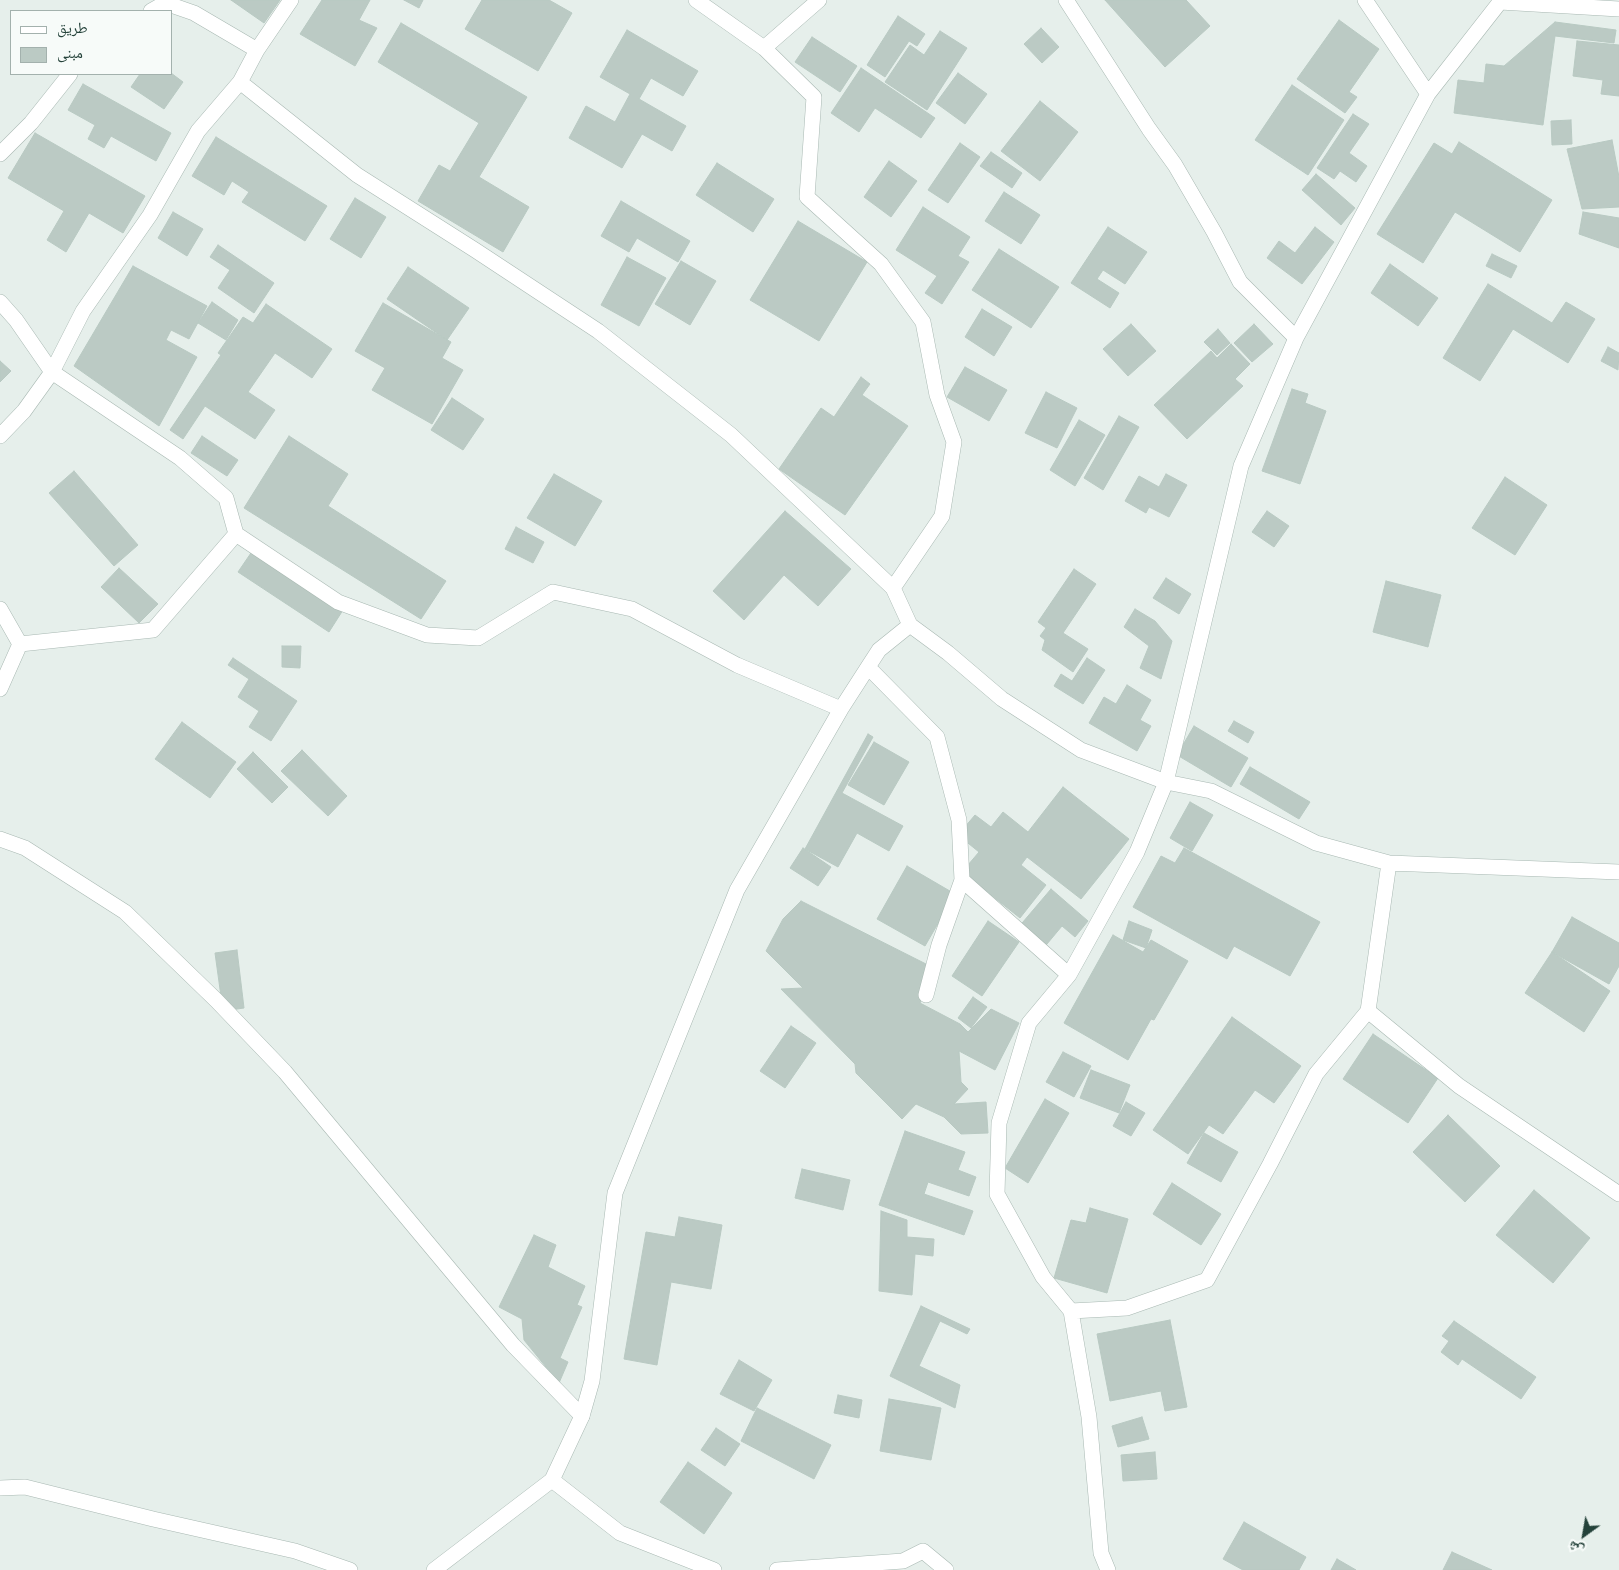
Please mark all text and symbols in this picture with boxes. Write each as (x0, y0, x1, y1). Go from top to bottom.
legend (10, 10, 172, 75)
text: طريق (57, 19, 88, 38)
text: مبنى (57, 44, 83, 63)
north arrow (1559, 1510, 1609, 1560)
text: ش (1565, 1537, 1587, 1559)

